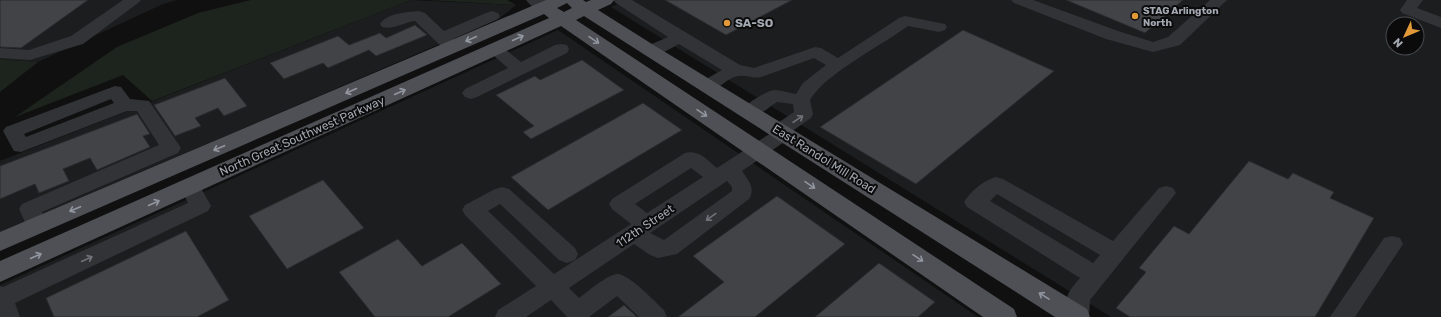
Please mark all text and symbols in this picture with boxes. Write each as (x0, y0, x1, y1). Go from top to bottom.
place label: STAG Arlington North (1143, 5, 1219, 29)
marker: STAG Arlington North (1130, 11, 1140, 21)
place label: SA-SO (735, 16, 773, 30)
north arrow (1385, 16, 1425, 56)
marker: SA-SO (722, 18, 732, 28)
one-way arrow (512, 34, 524, 41)
text: N (1391, 35, 1406, 50)
one-way arrow (465, 36, 477, 43)
one-way arrow (589, 36, 600, 44)
one-way arrow (394, 87, 406, 95)
one-way arrow (346, 88, 358, 96)
street label: North Great Southwest Parkway (217, 93, 387, 179)
one-way arrow (696, 109, 707, 117)
one-way arrow (792, 115, 803, 123)
street label: East Randol Mill Road (770, 122, 878, 196)
one-way arrow (213, 145, 225, 152)
one-way arrow (804, 181, 815, 189)
one-way arrow (148, 199, 160, 206)
street label: 112th Street (613, 201, 677, 251)
one-way arrow (69, 206, 81, 213)
one-way arrow (705, 213, 716, 222)
one-way arrow (29, 252, 41, 259)
one-way arrow (81, 254, 93, 262)
one-way arrow (912, 254, 923, 262)
one-way arrow (1039, 292, 1050, 300)

